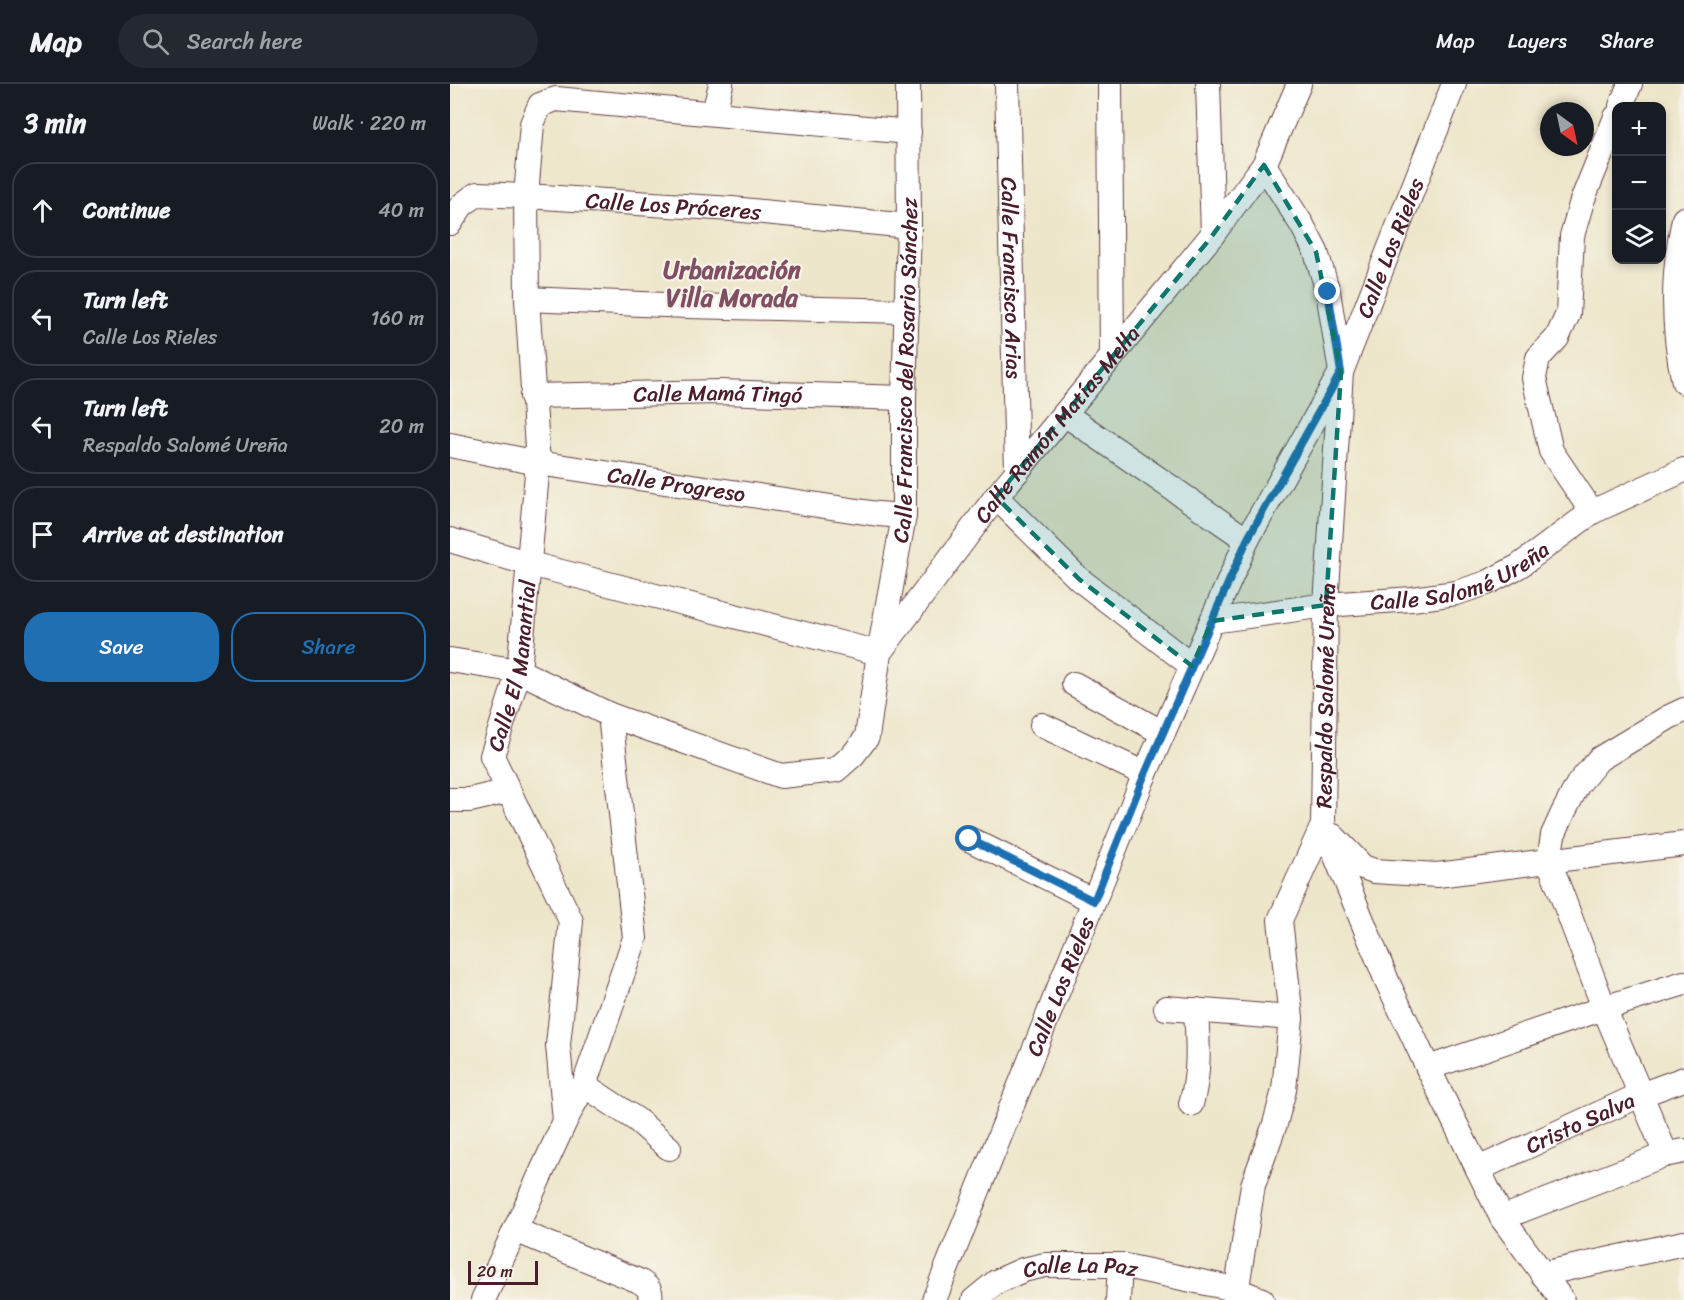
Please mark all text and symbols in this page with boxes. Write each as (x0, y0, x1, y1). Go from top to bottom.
search box (118, 14, 538, 68)
text: Map (30, 17, 82, 66)
text: Search here (187, 22, 303, 61)
text: Map (1436, 22, 1475, 60)
text: Layers (1508, 22, 1567, 60)
text: Share (1600, 22, 1654, 60)
icon: search (139, 25, 172, 58)
text: 3 min (24, 100, 86, 146)
north arrow (1540, 102, 1594, 156)
map controls (1612, 102, 1666, 264)
button: + (1612, 102, 1666, 156)
text: Walk · 220 m (312, 106, 426, 141)
button: − (1612, 156, 1666, 210)
street label: Calle Los Rieles (1345, 171, 1436, 324)
street label: Calle Francisco Arias (989, 177, 1034, 379)
street label: Calle Los Próceres (584, 181, 764, 232)
text: Continue (83, 191, 171, 230)
text: 40 m (378, 193, 424, 228)
icon: ahead (26, 194, 59, 227)
street label: Calle Francisco del Rosario Sánchez (881, 197, 929, 546)
button: layers (1612, 210, 1666, 264)
district label: Urbanización Villa Morada (663, 249, 801, 319)
route end (1314, 278, 1340, 304)
text: Turn left (83, 281, 168, 320)
text: 160 m (371, 301, 424, 336)
icon: left (26, 302, 59, 335)
street label: Calle Ramón Matías Mella (964, 316, 1150, 532)
text: Calle Los Rieles (83, 320, 217, 355)
street label: Calle Mamá Tingó (633, 373, 804, 415)
text: Turn left (83, 389, 168, 428)
text: 20 m (379, 409, 424, 444)
icon: left (26, 410, 59, 443)
text: Respaldo Salomé Ureña (83, 428, 288, 463)
street label: Calle Progreso (605, 455, 748, 514)
text: Arrive at destination (83, 515, 284, 554)
icon: arrive (26, 518, 59, 551)
street label: Calle Salomé Ureña (1369, 531, 1558, 622)
street label: Calle El Manantial (476, 578, 547, 756)
street label: Respaldo Salomé Ureña (1304, 582, 1347, 809)
button: Save (24, 612, 219, 682)
button: Share (231, 612, 426, 682)
route start (955, 825, 981, 851)
street label: Calle Los Rieles (1015, 910, 1106, 1062)
street label: Cristo Salva (1519, 1081, 1641, 1165)
street label: Calle La Paz (1019, 1246, 1142, 1289)
text: 20 m (477, 1257, 513, 1286)
scale bar (468, 1258, 538, 1286)

